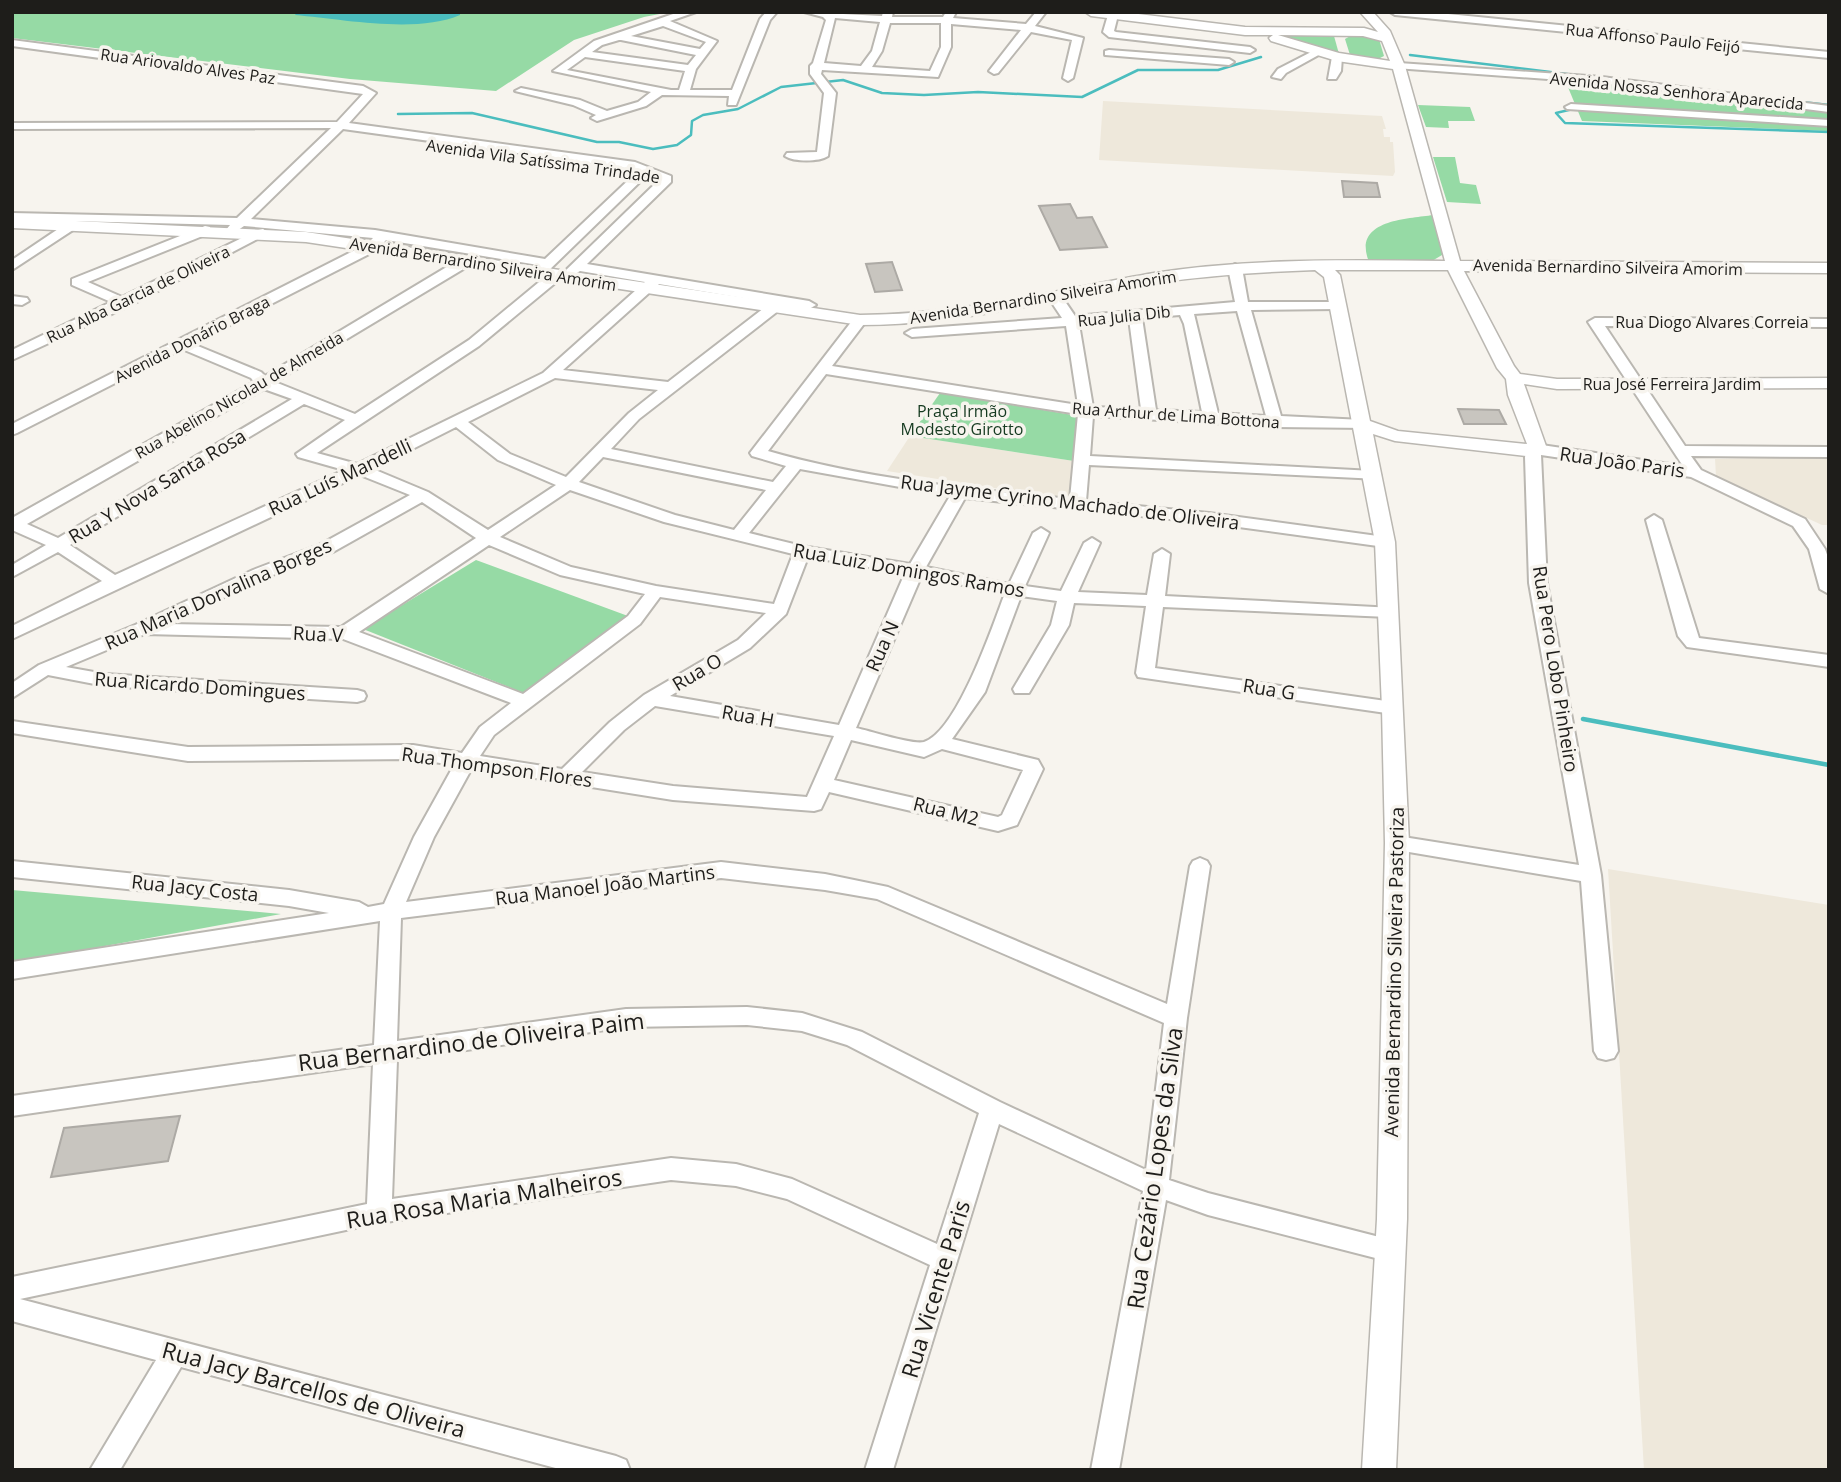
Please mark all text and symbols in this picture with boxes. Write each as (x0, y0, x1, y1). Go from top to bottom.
street label: Rua Affonso Paulo Feijó (1565, 18, 1741, 58)
street label: Rua Ariovaldo Alves Paz (99, 43, 277, 89)
street label: Avenida Nossa Senhora Aparecida (1549, 67, 1805, 115)
street label: Avenida Vila Satíssima Trindade (425, 134, 661, 188)
street label: Avenida Bernardino Silveira Amorim (348, 232, 618, 296)
street label: Rua Alba Garcia de Oliveira (43, 240, 233, 348)
street label: Avenida Bernardino Silveira Amorim (1473, 254, 1743, 280)
street label: Avenida Bernardino Silveira Amorim (908, 265, 1178, 329)
street label: Avenida Donário Braga (111, 290, 273, 388)
street label: Rua Julia Dib (1076, 300, 1172, 332)
street label: Rua Diogo Alvares Correia (1615, 311, 1809, 333)
street label: Rua Abelino Nicolau de Almeida (131, 326, 347, 464)
street label: Rua José Ferreira Jardim (1583, 373, 1761, 395)
street label: Rua Arthur de Lima Bottona (1071, 397, 1281, 433)
park label: Praça Irmão Modesto Girotto (901, 400, 1023, 440)
street label: Rua Y Nova Santa Rosa (63, 423, 251, 549)
street label: Rua Luís Mandelli (264, 432, 416, 522)
street label: Rua João Paris (1558, 440, 1686, 484)
street label: Rua Jayme Cyrino Machado de Oliveira (899, 468, 1241, 536)
street label: Rua Maria Dorvalina Borges (100, 532, 336, 656)
street label: Rua Luiz Domingos Ramos (791, 537, 1027, 603)
street label: Rua Pero Lobo Pinheiro (1527, 564, 1585, 774)
street label: Rua N (859, 616, 905, 676)
street label: Rua V (292, 620, 344, 648)
street label: Rua O (667, 647, 727, 697)
street label: Rua Ricardo Domingues (93, 666, 307, 706)
street label: Rua G (1241, 672, 1297, 706)
street label: Rua H (720, 699, 776, 733)
street label: Rua Thompson Flores (400, 741, 594, 793)
street label: Rua M2 (910, 790, 982, 832)
street label: Avenida Bernardino Silveira Pastoriza (1378, 807, 1410, 1137)
street label: Rua Manoel João Martins (494, 859, 716, 911)
street label: Rua Jacy Costa (130, 868, 260, 908)
street label: Rua Bernardino de Oliveira Paim (296, 1004, 646, 1078)
street label: Rua Cezário Lopes da Silva (1118, 1025, 1190, 1311)
street label: Rua Rosa Maria Malheiros (344, 1160, 624, 1236)
street label: Rua Vicente Paris (893, 1196, 977, 1382)
street label: Rua Jacy Barcellos de Oliveira (159, 1333, 469, 1445)

